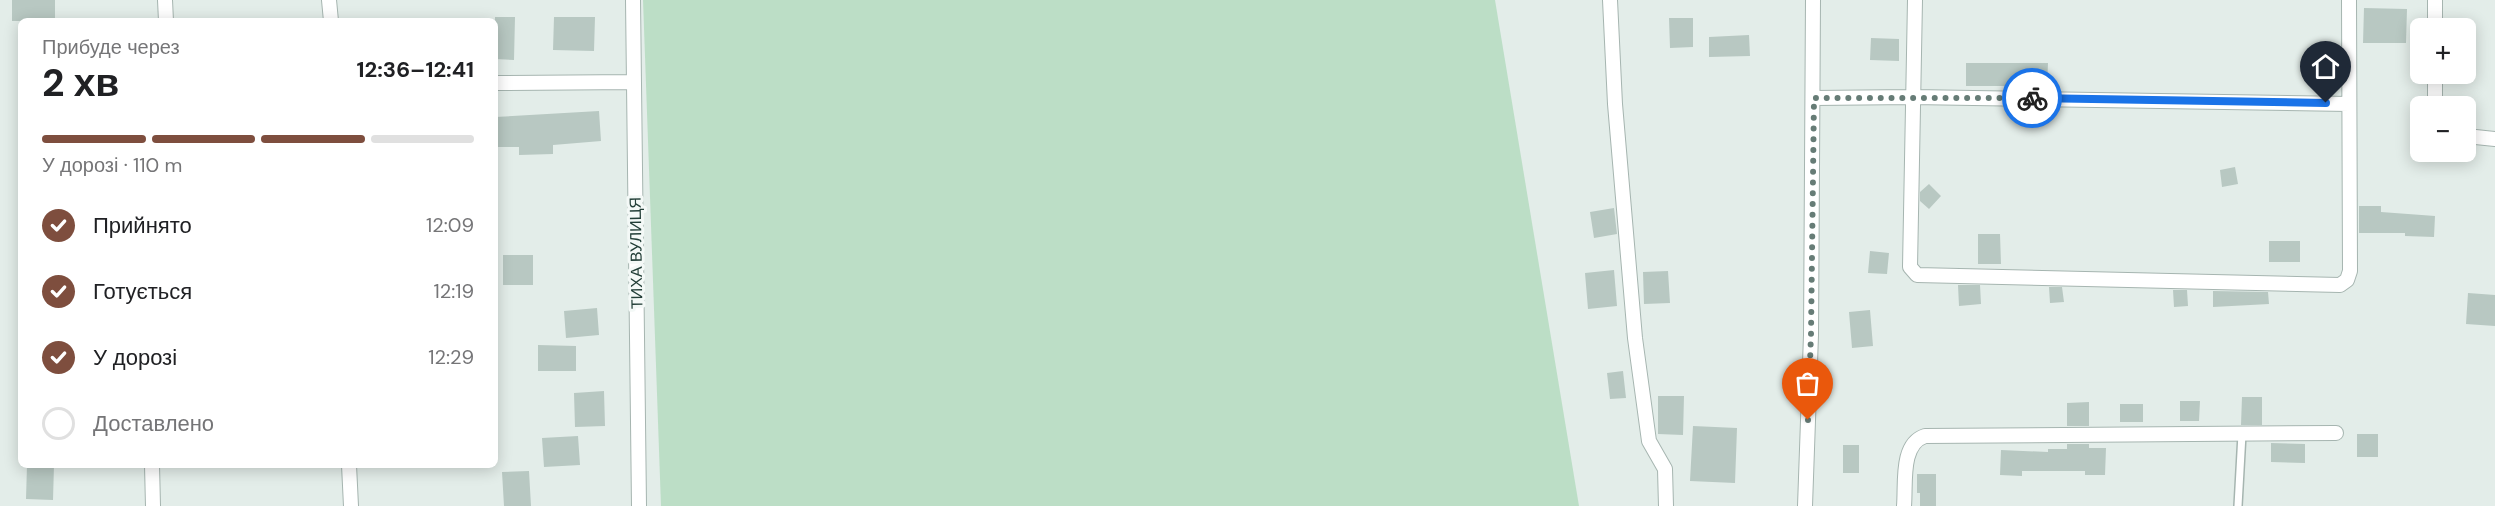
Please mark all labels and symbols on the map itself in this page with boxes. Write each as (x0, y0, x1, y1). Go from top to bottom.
pin (2300, 41, 2351, 103)
courier (2002, 68, 2062, 128)
street label: ТИХА ВУЛИЦЯ (625, 197, 647, 309)
pin (1782, 358, 1833, 420)

